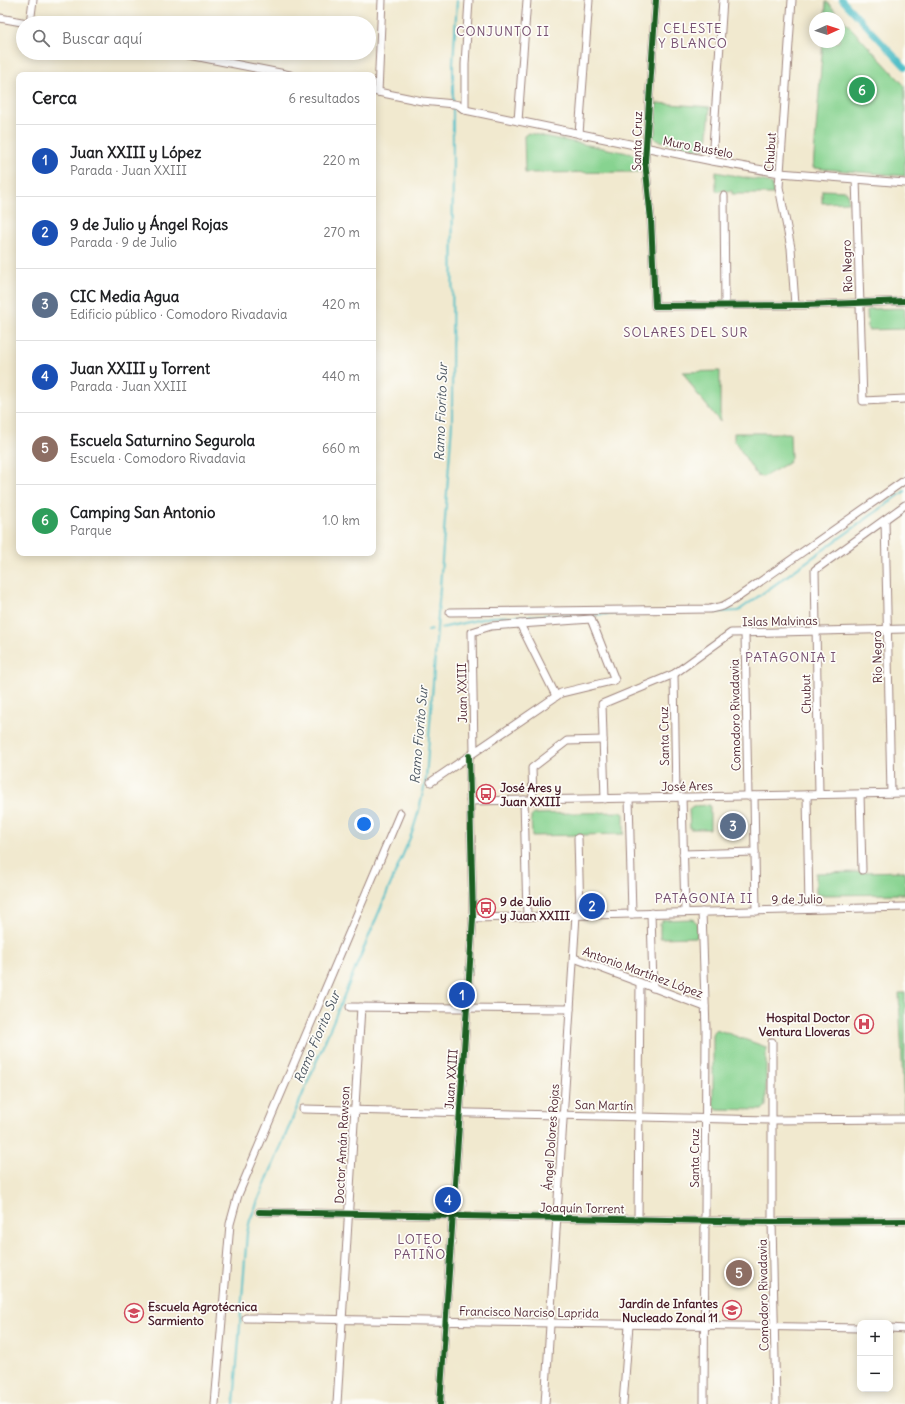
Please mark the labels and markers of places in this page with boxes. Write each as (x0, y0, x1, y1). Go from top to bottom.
pin: 6 (849, 75, 875, 105)
place label: José Ares y Juan XXIII (500, 780, 562, 809)
bus stop icon: José Ares y Juan XXIII (475, 783, 497, 805)
pin: 3 (720, 811, 746, 841)
pin: 2 (579, 891, 605, 921)
place label: 9 de Julio y Juan XXIII (500, 894, 571, 924)
bus stop icon: 9 de Julio y Juan XXIII (475, 897, 497, 919)
pin: 1 (449, 980, 475, 1010)
place label: Hospital Doctor Ventura Lloveras (759, 1010, 851, 1039)
hospital icon: Hospital Doctor Ventura Lloveras (853, 1013, 875, 1035)
pin: 4 (435, 1185, 461, 1215)
pin: 5 (726, 1258, 752, 1288)
place label: Jardín de Infantes Nucleado Zonal 11 (619, 1296, 719, 1325)
place label: Escuela Agrotécnica Sarmiento (148, 1299, 257, 1328)
school or university icon: Jardín de Infantes Nucleado Zonal 11 (721, 1299, 743, 1321)
school or university icon: Escuela Agrotécnica Sarmiento (123, 1302, 145, 1324)

